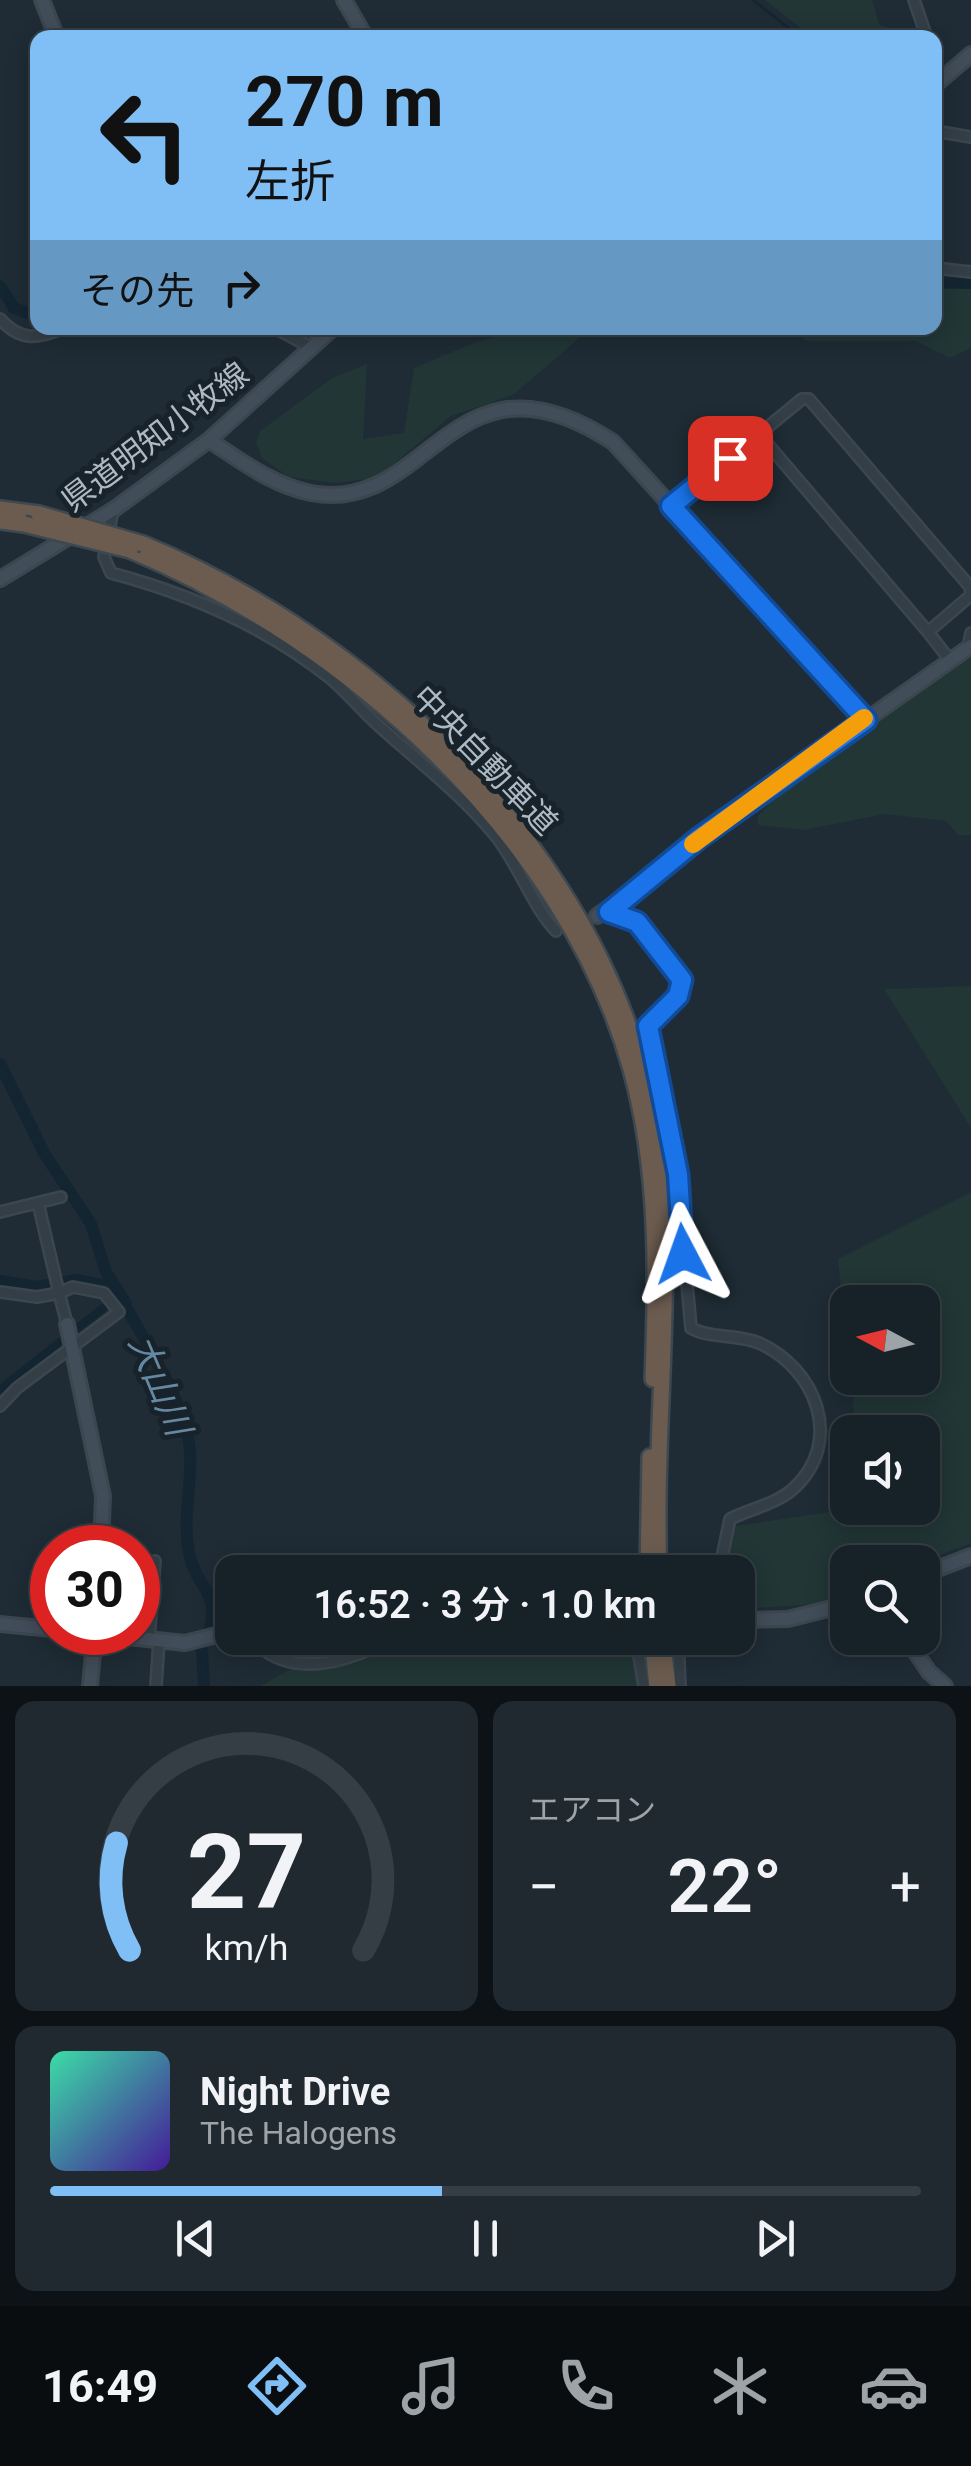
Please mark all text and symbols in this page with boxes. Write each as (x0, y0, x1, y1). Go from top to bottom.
text: 270 m (245, 61, 444, 143)
icon: left (80, 70, 210, 200)
text: 左折 (245, 155, 335, 208)
icon: right (214, 260, 269, 315)
text: その先 (80, 269, 194, 313)
street label: 県道明知小牧線 (54, 354, 256, 520)
pin (688, 416, 773, 501)
icon: arrive (703, 431, 758, 486)
street label: 中央自動車道 (405, 678, 565, 842)
position arrow (631, 1202, 735, 1306)
north arrow (830, 1285, 940, 1395)
map controls (830, 1285, 940, 1655)
water label: 大山川 (120, 1329, 200, 1445)
button: sound (830, 1415, 940, 1525)
speed limit sign: 30 (30, 1525, 160, 1655)
button: search (830, 1545, 940, 1655)
text: 16:52 · 3 分 · 1.0 km (313, 1583, 657, 1627)
text: エアコン (528, 1791, 656, 1829)
text: 27 (187, 1812, 306, 1933)
text: 22° (667, 1842, 782, 1930)
text: − (528, 1855, 559, 1919)
text: + (890, 1855, 921, 1919)
text: km/h (205, 1927, 288, 1969)
text: Night Drive (200, 2070, 390, 2114)
text: The Halogens (200, 2114, 397, 2152)
icon: previous (168, 2211, 223, 2266)
icon: pause (458, 2211, 513, 2266)
icon: next (748, 2211, 803, 2266)
icon: directions (242, 2351, 312, 2421)
icon: music (396, 2351, 466, 2421)
icon: phone (551, 2351, 621, 2421)
icon: climate (705, 2351, 775, 2421)
icon: car (859, 2351, 929, 2421)
text: 16:49 (42, 2360, 158, 2413)

